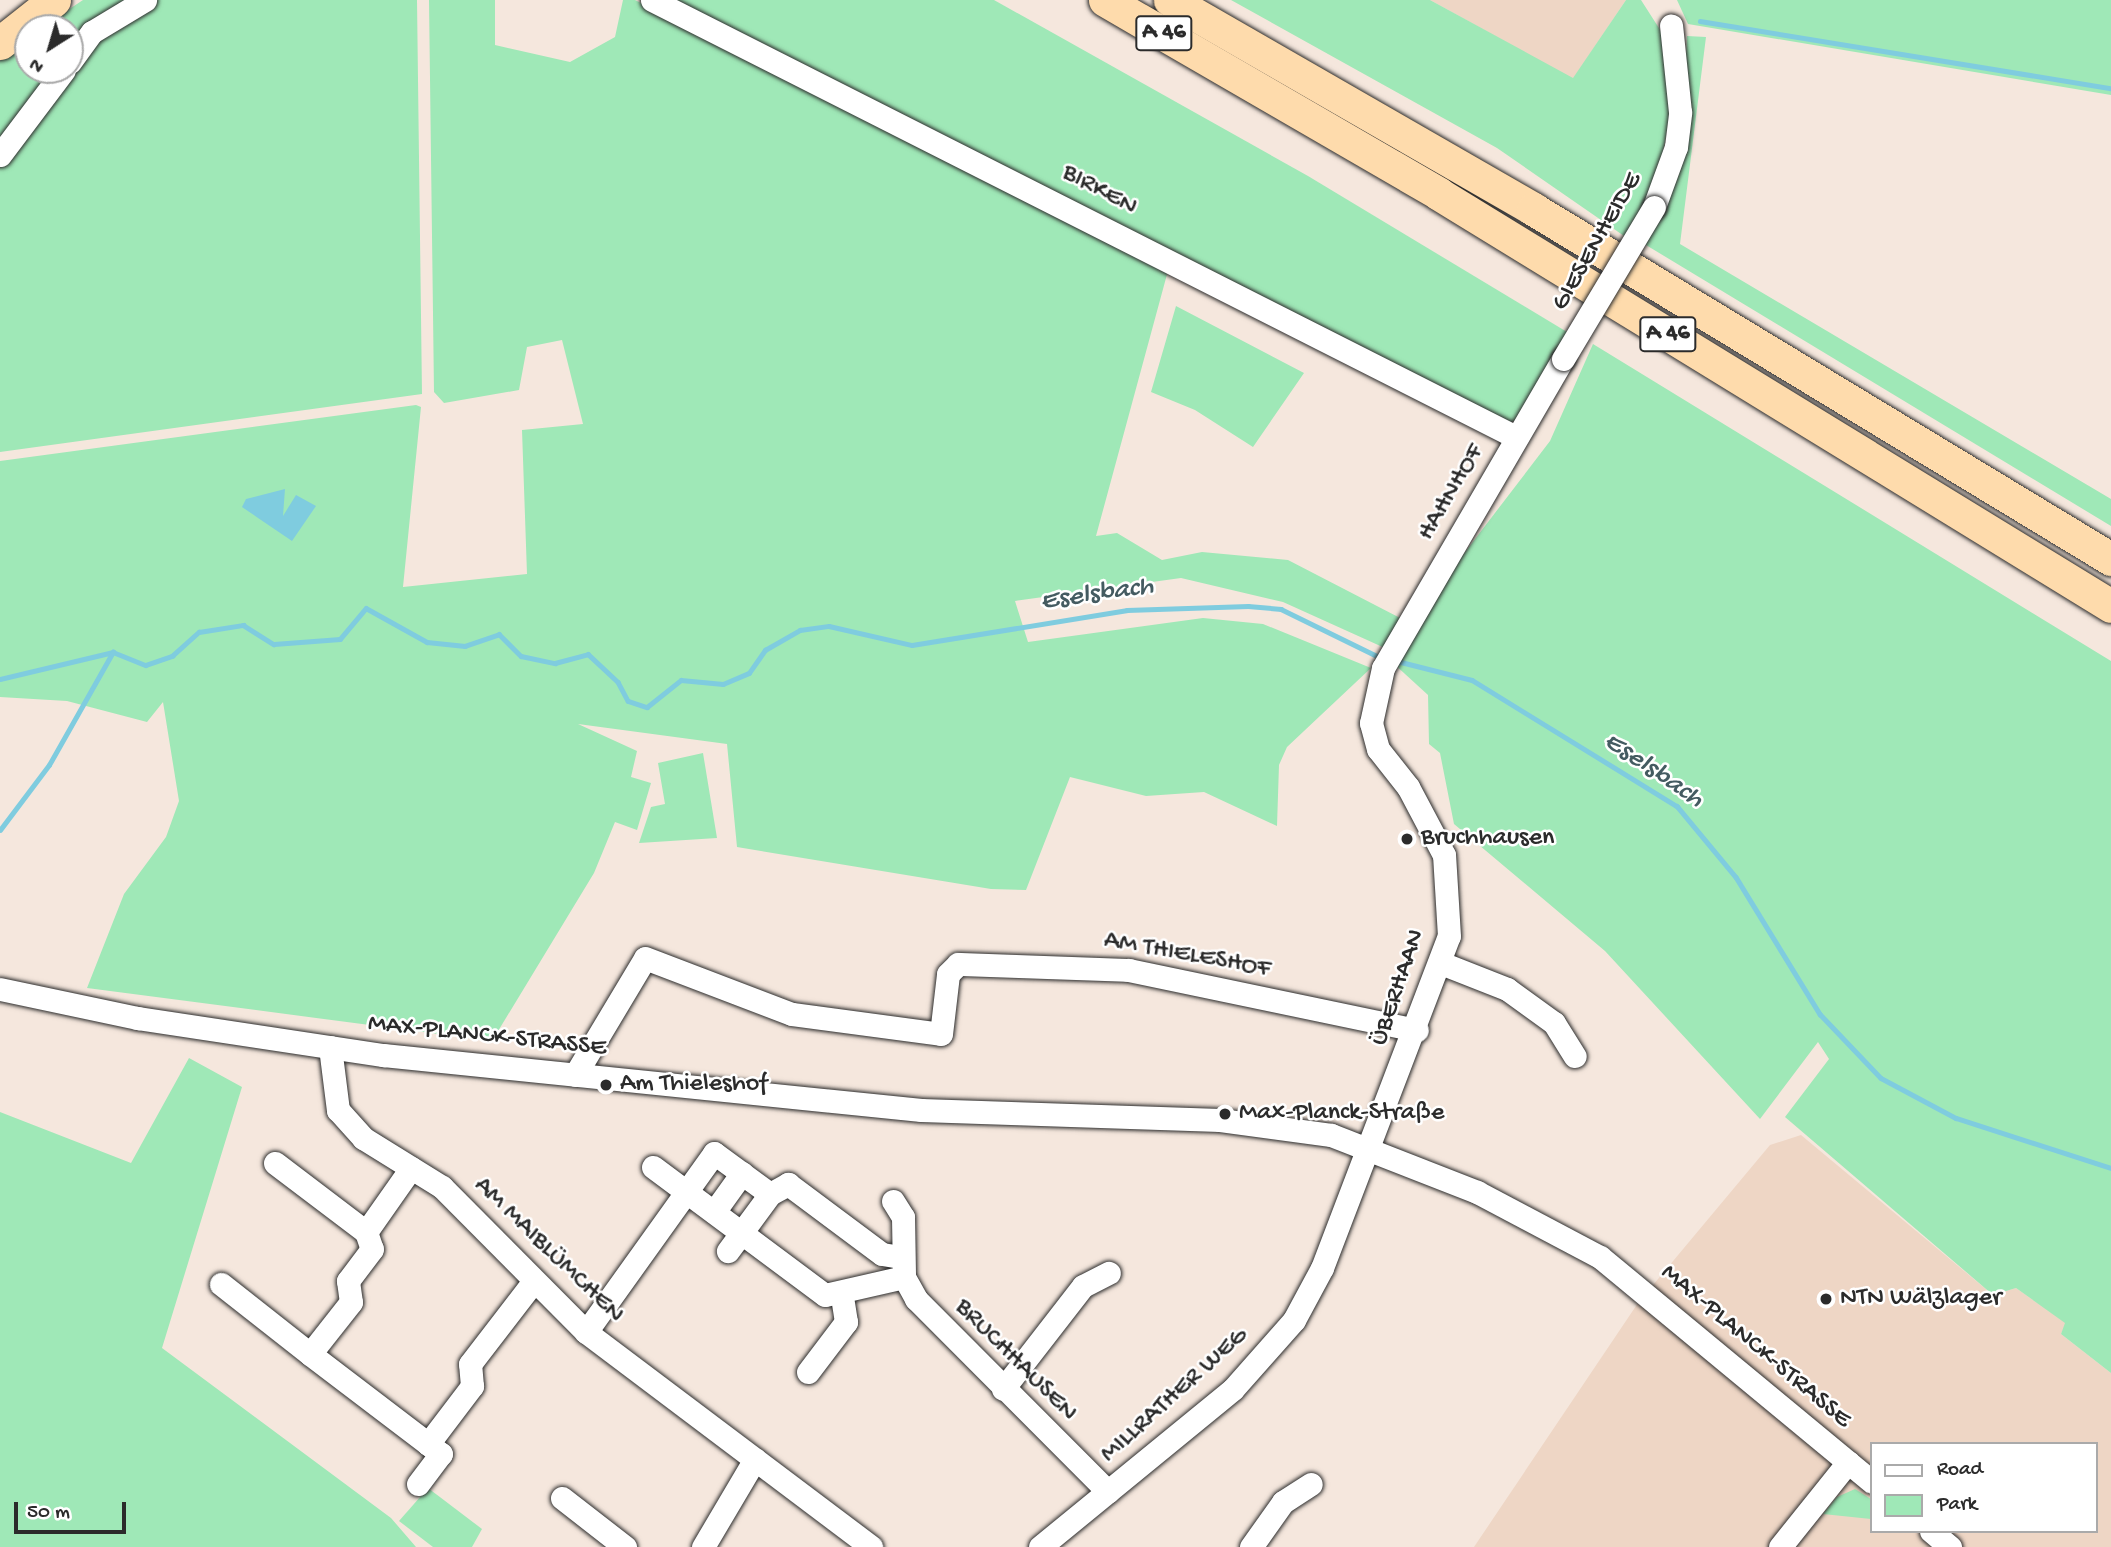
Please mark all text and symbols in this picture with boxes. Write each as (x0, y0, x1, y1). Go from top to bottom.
road number: A 46 (1134, 13, 1194, 54)
north arrow (14, 14, 84, 84)
text: N (25, 52, 49, 77)
street label: BIRKEN (1056, 158, 1142, 224)
street label: GIESENHEIDE (1546, 167, 1650, 317)
road number: A 46 (1638, 314, 1698, 354)
street label: HAHNHOF (1412, 439, 1492, 547)
water label: Eselsbach (1038, 570, 1156, 620)
water label: Eselsbach (1597, 725, 1709, 817)
place label: Bruchhausen (1421, 823, 1554, 855)
marker: Bruchhausen (1399, 831, 1415, 847)
street label: AM THIELESHOF (1101, 926, 1273, 986)
street label: ÜBERHAAN (1365, 926, 1433, 1050)
street label: MAX-PLANCK-STRASSE (366, 1009, 608, 1065)
place label: Am Thieleshof (620, 1069, 767, 1101)
marker: Am Thieleshof (598, 1077, 614, 1093)
place label: Max-Planck-Straße (1239, 1098, 1444, 1130)
marker: Max-Planck-Straße (1217, 1106, 1233, 1122)
street label: AM MAIBLÜMCHEN (466, 1171, 630, 1331)
street label: MAX-PLANCK-STRASSE (1653, 1258, 1857, 1436)
place label: NTN Wälzlager (1840, 1283, 2001, 1315)
marker: NTN Wälzlager (1818, 1291, 1834, 1307)
street label: BRUCHHAUSEN (947, 1293, 1083, 1429)
street label: MILLRATHER WEG (1095, 1322, 1255, 1470)
legend (1870, 1442, 2097, 1533)
text: Road (1937, 1458, 1983, 1483)
scale bar (18, 1488, 130, 1532)
text: Park (1937, 1493, 1977, 1518)
text: 50 m (27, 1501, 70, 1526)

